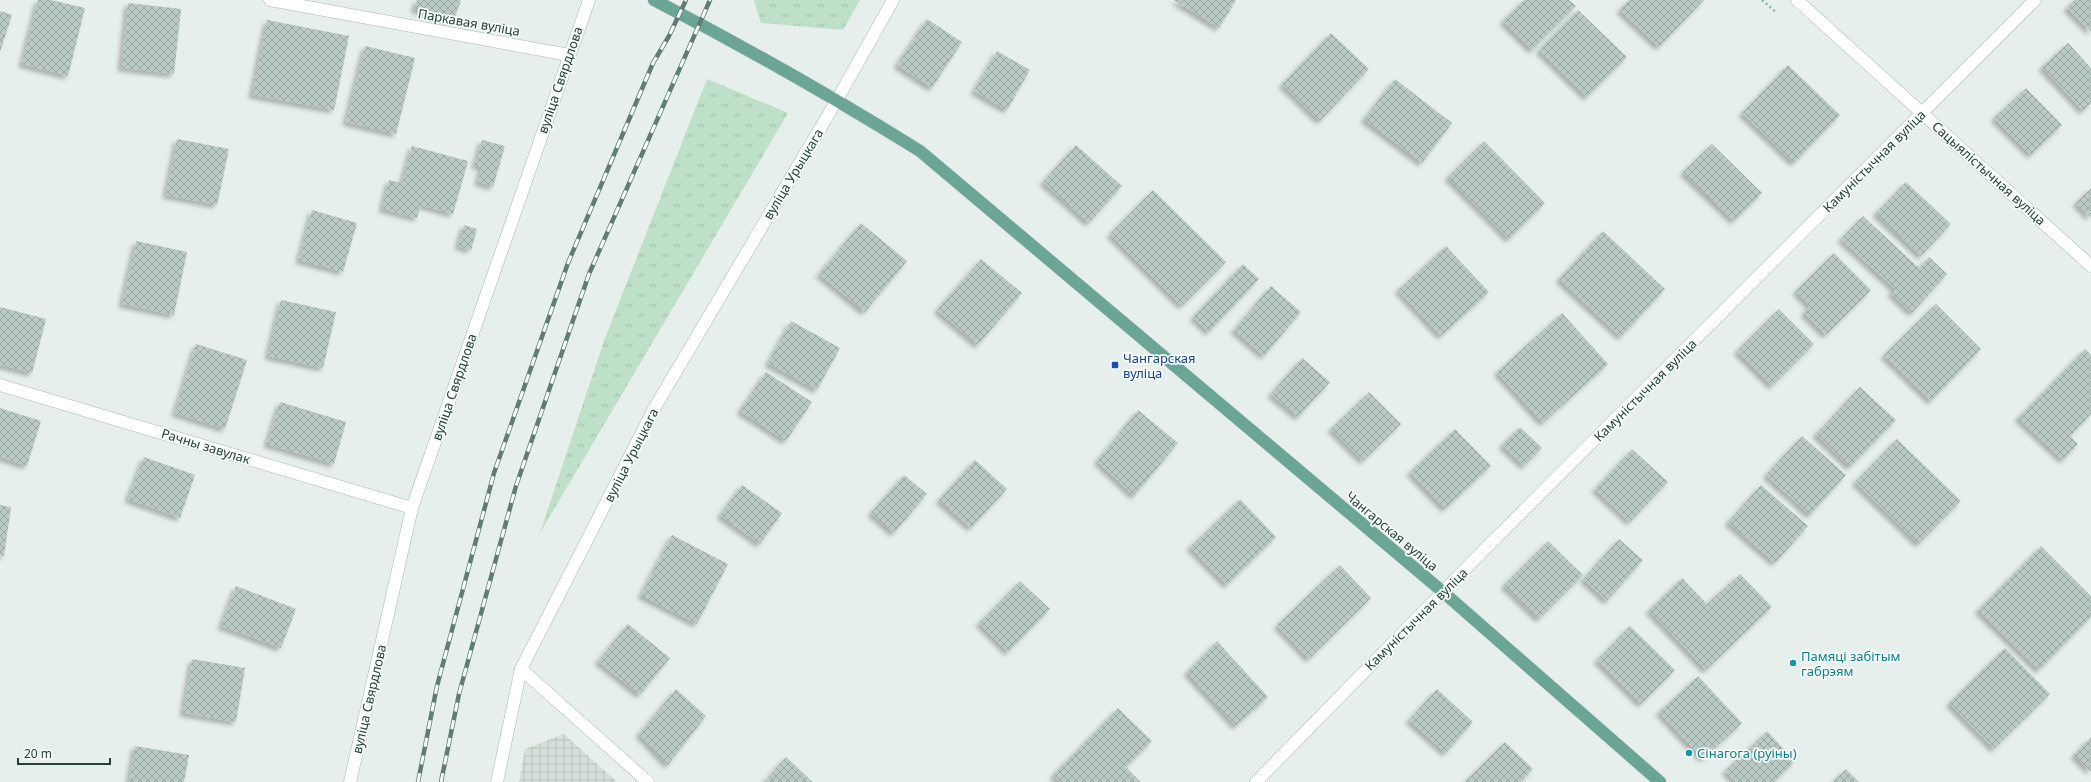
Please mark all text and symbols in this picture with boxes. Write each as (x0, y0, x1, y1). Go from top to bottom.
street label: Паркавая вуліца (417, 4, 521, 40)
street label: вуліца Свярдлова (533, 24, 587, 136)
street label: Камуністычная вуліца (1819, 106, 1929, 216)
street label: Сацыялістычная вуліца (1928, 117, 2050, 229)
street label: вуліца Урыцкага (759, 125, 827, 223)
street label: вуліца Свярдлова (427, 331, 481, 443)
street label: Камуністычная вуліца (1590, 335, 1700, 445)
place label: Чангарская вуліца (1123, 349, 1196, 382)
marker: Чангарская вуліца (1110, 360, 1120, 370)
street label: вуліца Урыцкага (600, 405, 662, 505)
street label: Рачны завулак (159, 424, 253, 468)
street label: Чангарская вуліца (1342, 487, 1442, 575)
street label: Камуністычная вуліца (1361, 564, 1471, 674)
street label: вуліца Свярдлова (348, 643, 390, 755)
place label: Памяці забітым габрэям (1801, 647, 1901, 680)
marker: Памяці забітым габрэям (1788, 658, 1798, 668)
scale bar (18, 740, 110, 766)
place label: Сінагога (руіны) (1697, 744, 1797, 762)
text: 20 m (24, 745, 52, 762)
marker: Сінагога (руіны) (1684, 748, 1694, 758)

